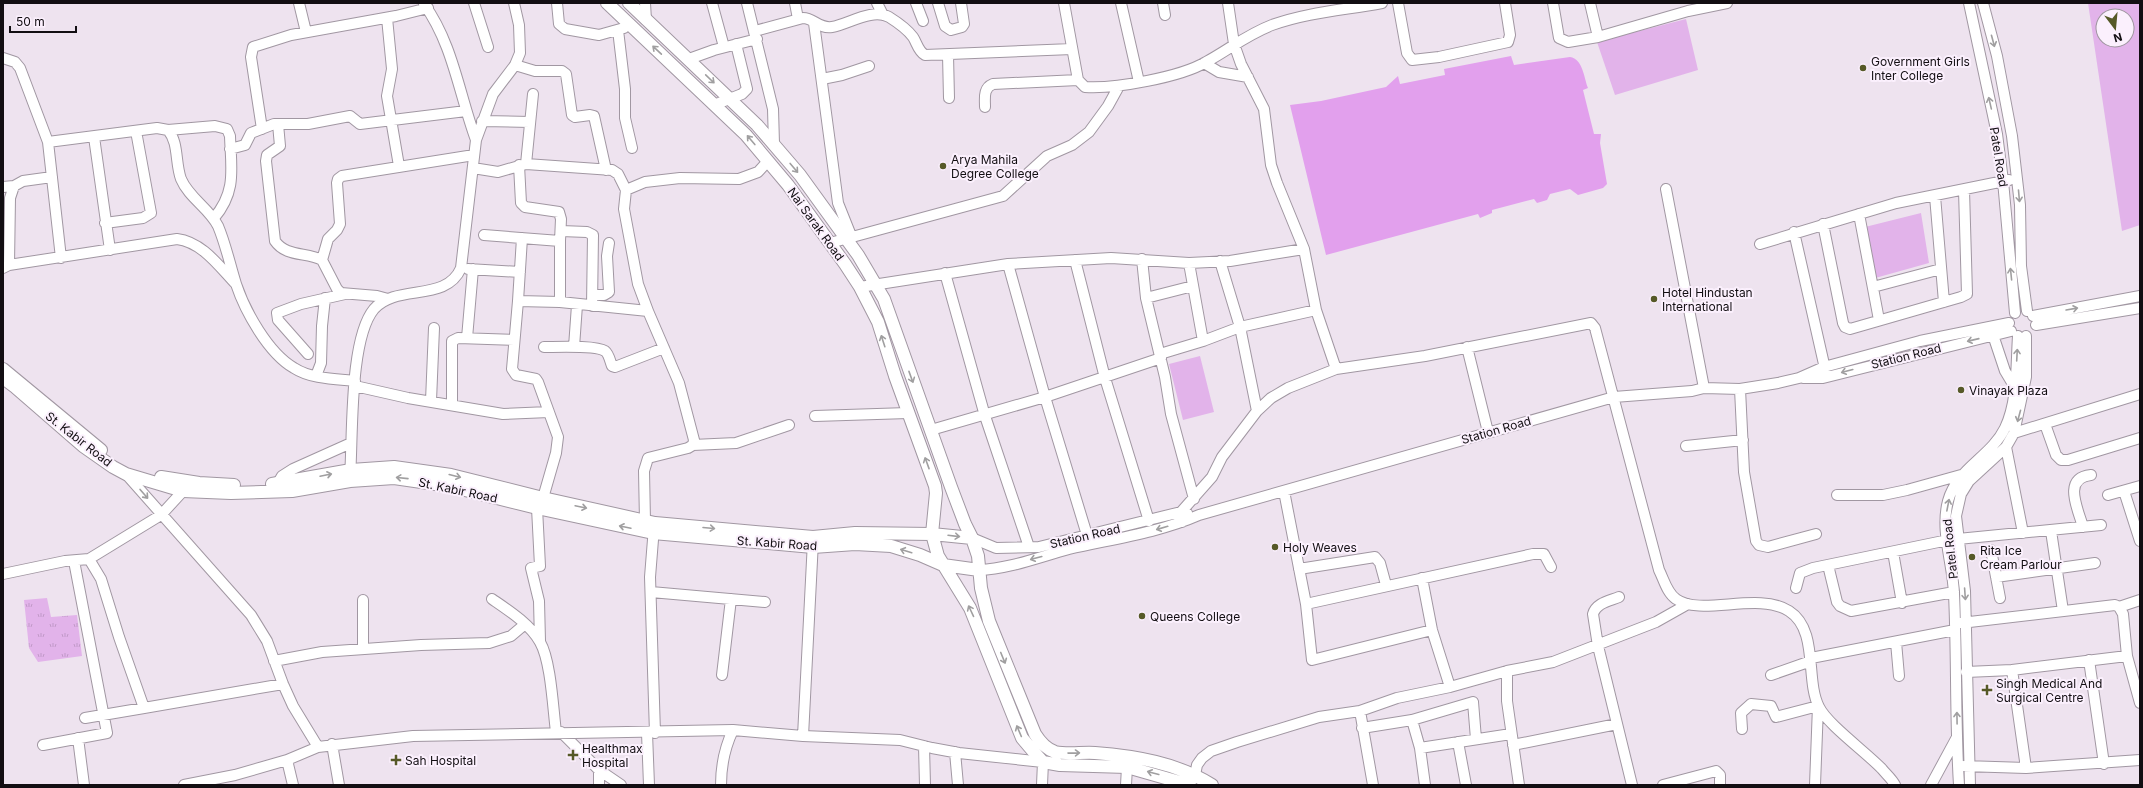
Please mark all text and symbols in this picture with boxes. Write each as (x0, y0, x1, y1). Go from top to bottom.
scale bar (10, 8, 76, 34)
north arrow (2095, 8, 2135, 48)
text: 50 m (16, 14, 45, 29)
text: N (2112, 30, 2124, 45)
one-way arrow (1990, 34, 1997, 47)
one-way arrow (652, 45, 662, 55)
place label: Government Girls Inter College (1871, 54, 1970, 83)
marker: Government Girls Inter College (1858, 63, 1868, 73)
one-way arrow (705, 74, 715, 83)
one-way arrow (1985, 97, 1993, 110)
street label: Patel Road (1987, 126, 2011, 188)
one-way arrow (746, 135, 755, 146)
place label: Arya Mahila Degree College (951, 152, 1039, 181)
marker: Arya Mahila Degree College (938, 161, 948, 171)
one-way arrow (790, 163, 799, 173)
street label: Nai Sarak Road (784, 185, 848, 263)
one-way arrow (2015, 189, 2022, 202)
one-way arrow (2007, 268, 2015, 281)
place label: Hotel Hindustan International (1662, 285, 1753, 314)
marker: Hotel Hindustan International (1649, 294, 1659, 304)
one-way arrow (2065, 305, 2078, 313)
one-way arrow (879, 335, 887, 347)
one-way arrow (1967, 336, 1980, 344)
street label: Station Road (1869, 340, 1943, 372)
one-way arrow (2013, 349, 2020, 362)
one-way arrow (1841, 368, 1854, 376)
one-way arrow (908, 371, 916, 383)
place label: Vinayak Plaza (1969, 383, 2048, 398)
marker: Vinayak Plaza (1956, 385, 1966, 395)
street label: St. Kabir Road (43, 408, 115, 470)
one-way arrow (2015, 410, 2022, 423)
street label: Station Road (1459, 413, 1533, 447)
one-way arrow (922, 458, 930, 470)
one-way arrow (319, 470, 332, 478)
one-way arrow (448, 473, 461, 481)
street label: St. Kabir Road (417, 474, 499, 506)
one-way arrow (396, 475, 409, 482)
one-way arrow (139, 489, 148, 500)
one-way arrow (1944, 499, 1952, 512)
one-way arrow (574, 503, 587, 511)
street label: Patel Road (1939, 518, 1961, 580)
street label: Station Road (1048, 521, 1122, 551)
one-way arrow (618, 522, 631, 530)
one-way arrow (702, 524, 715, 532)
one-way arrow (1156, 525, 1169, 532)
one-way arrow (947, 532, 960, 540)
street label: St. Kabir Road (736, 533, 818, 553)
place label: Holy Weaves (1283, 540, 1357, 555)
marker: Holy Weaves (1270, 542, 1280, 552)
place label: Rita Ice Cream Parlour (1980, 543, 2062, 572)
one-way arrow (900, 547, 913, 554)
marker: Rita Ice Cream Parlour (1967, 552, 1977, 562)
one-way arrow (1029, 555, 1042, 562)
one-way arrow (1961, 587, 1968, 600)
one-way arrow (967, 605, 974, 617)
place label: Queens College (1150, 609, 1240, 624)
marker: Queens College (1137, 611, 1147, 621)
one-way arrow (999, 651, 1007, 663)
place label: Singh Medical And Surgical Centre (1996, 676, 2102, 705)
marker: Singh Medical And Surgical Centre (1981, 684, 1993, 696)
one-way arrow (1953, 712, 1961, 725)
one-way arrow (1015, 726, 1023, 738)
place label: Healthmax Hospital (582, 741, 643, 770)
marker: Healthmax Hospital (567, 749, 579, 761)
one-way arrow (1067, 749, 1080, 757)
place label: Sah Hospital (405, 753, 476, 768)
marker: Sah Hospital (390, 754, 402, 766)
one-way arrow (1146, 769, 1159, 777)

